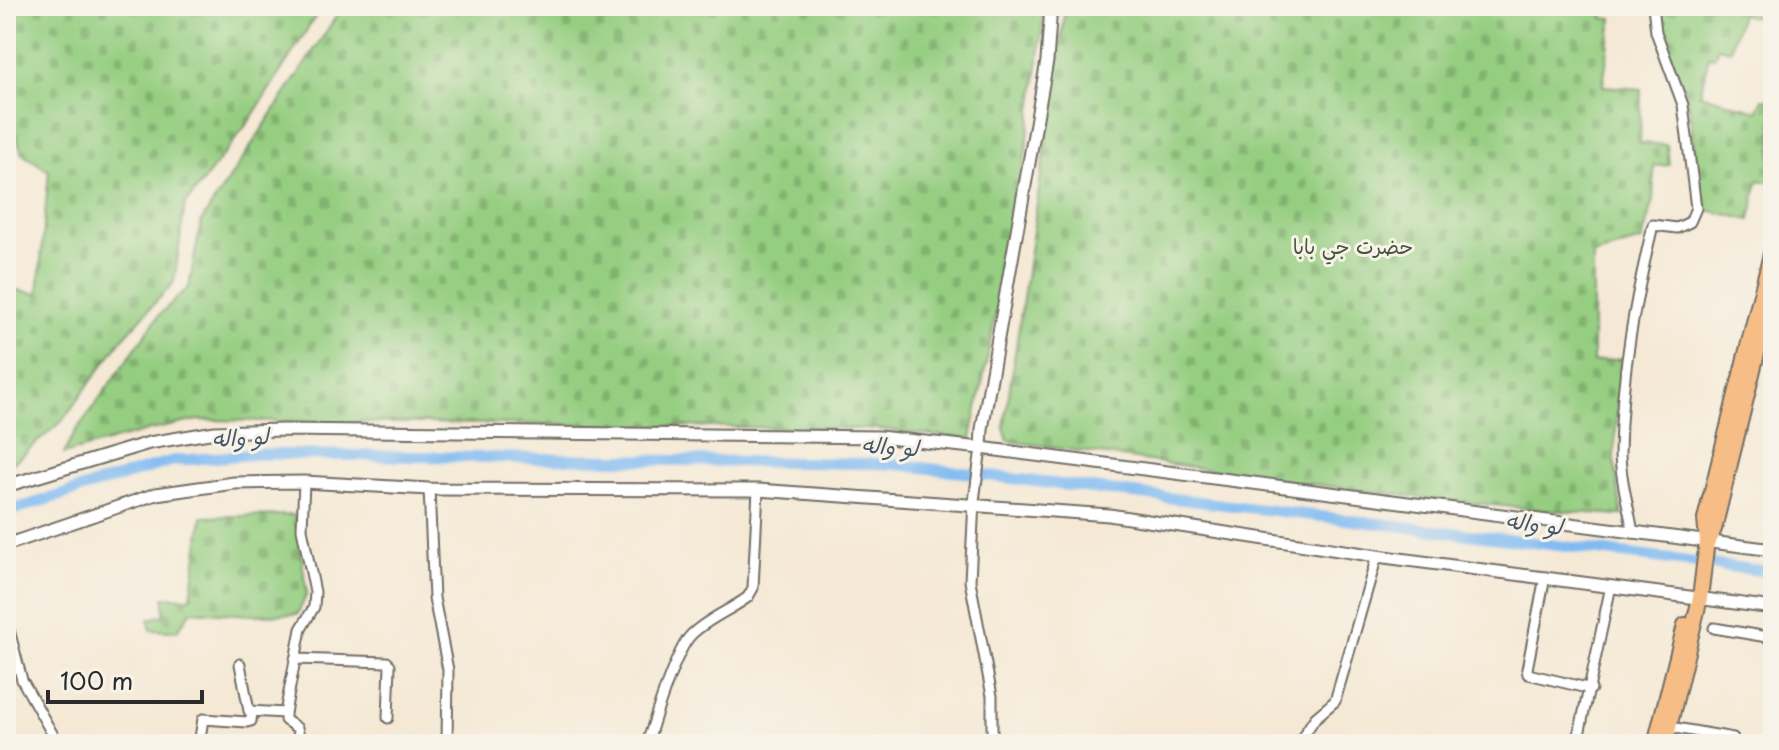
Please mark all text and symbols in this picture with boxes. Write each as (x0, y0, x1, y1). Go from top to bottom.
park label: حضرت جي بابا (1293, 231, 1413, 265)
water label: لو واله (211, 418, 272, 454)
water label: لو واله (861, 427, 922, 464)
water label: لو واله (1504, 502, 1567, 542)
scale bar (48, 654, 202, 704)
text: 100 m (60, 662, 133, 698)

